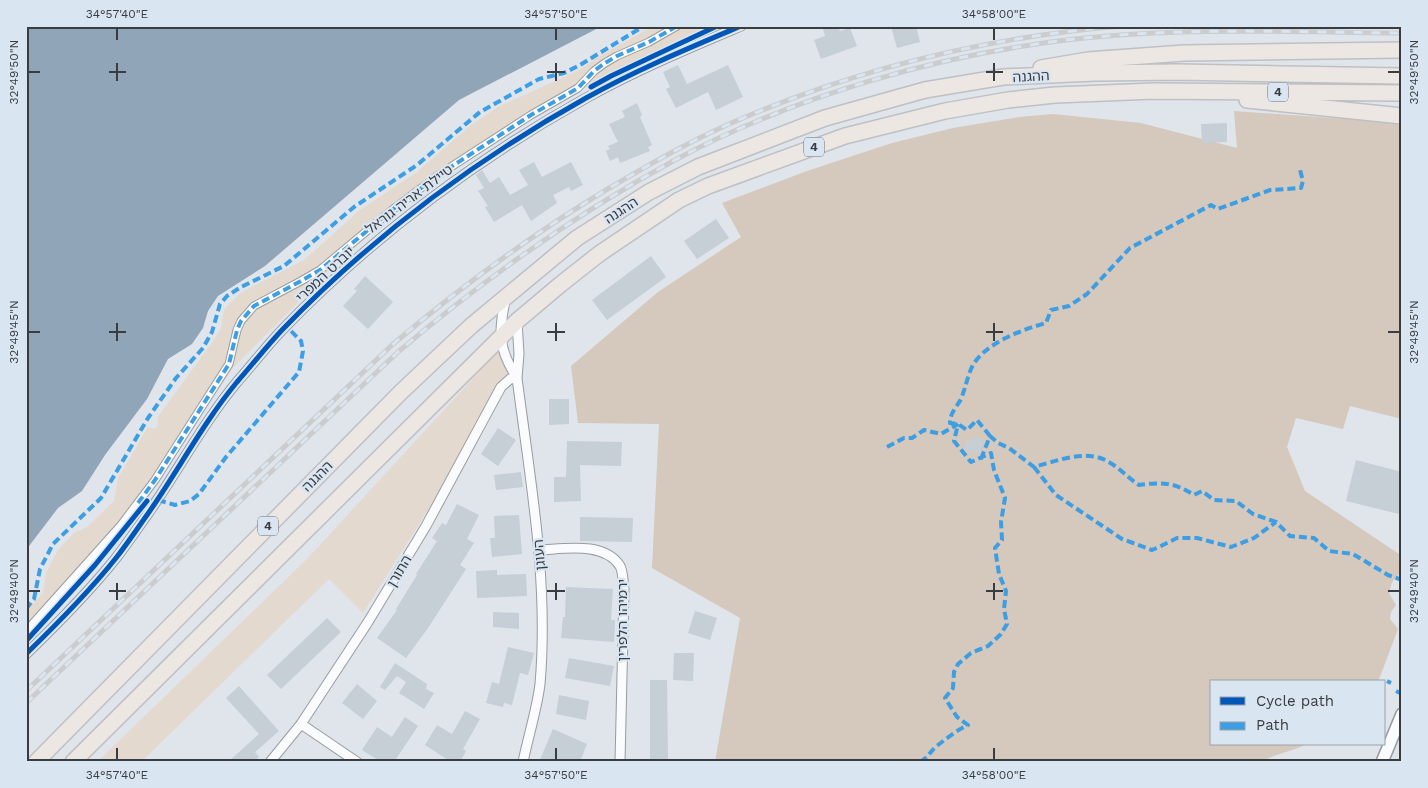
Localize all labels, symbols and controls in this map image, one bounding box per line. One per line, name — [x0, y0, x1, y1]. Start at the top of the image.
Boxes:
text: 34°57'40"E — [86, 7, 149, 21]
text: 34°57'50"E — [524, 7, 588, 21]
text: 34°58'00"E — [962, 7, 1027, 21]
text: 32°49'50"N — [7, 40, 21, 104]
text: 32°49'50"N — [1407, 40, 1421, 104]
street label: ההגנה — [1012, 67, 1050, 85]
road number: 4 — [1268, 82, 1288, 101]
road number: 4 — [804, 138, 824, 156]
street label: טיילת אריה גוראל — [362, 161, 456, 237]
street label: ההגנה — [601, 193, 641, 227]
street label: יוברט המפרי — [292, 243, 358, 305]
text: 32°49'45"N — [7, 300, 21, 364]
text: 32°49'45"N — [1407, 300, 1421, 364]
street label: ההגנה — [298, 457, 336, 495]
road number: 4 — [258, 516, 278, 536]
street label: העוגן — [530, 539, 548, 571]
street label: התורן — [383, 552, 415, 590]
text: 32°49'40"N — [7, 559, 21, 623]
text: 32°49'40"N — [1407, 559, 1421, 623]
street label: ירמיהו הלפרין — [614, 579, 630, 661]
legend — [1210, 680, 1386, 746]
text: Cycle path — [1256, 692, 1334, 710]
text: Path — [1256, 716, 1289, 734]
text: 34°57'40"E — [86, 768, 149, 782]
text: 34°57'50"E — [524, 768, 588, 782]
text: 34°58'00"E — [962, 768, 1027, 782]

